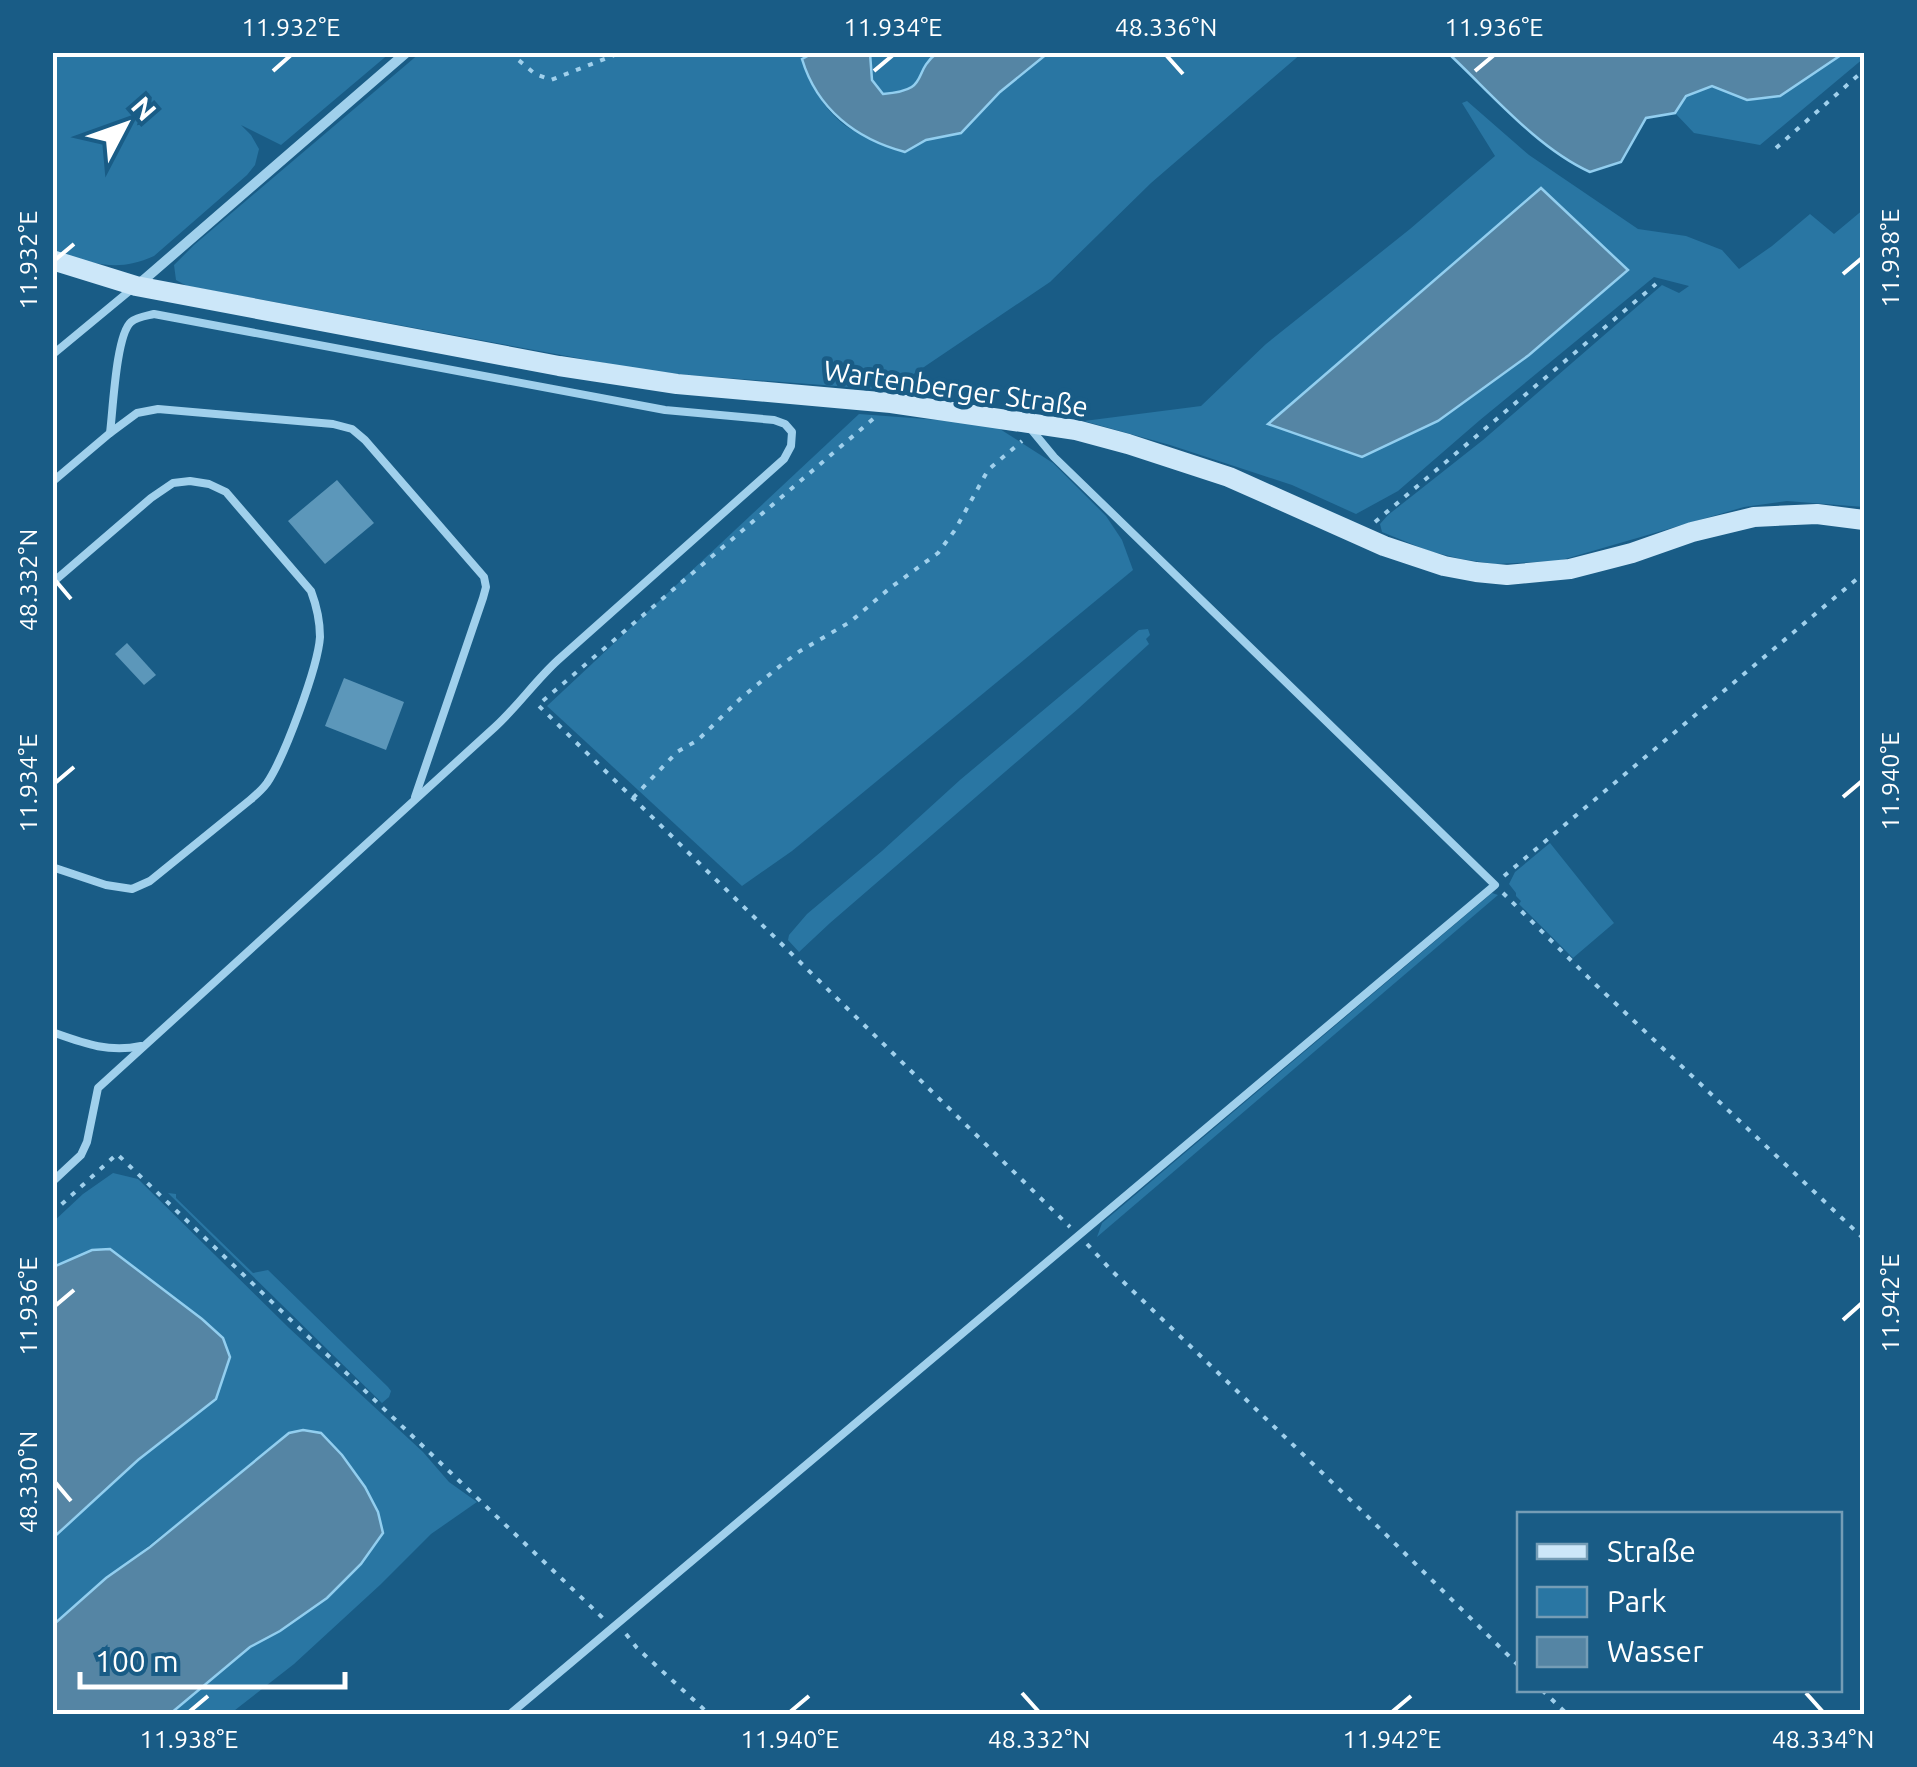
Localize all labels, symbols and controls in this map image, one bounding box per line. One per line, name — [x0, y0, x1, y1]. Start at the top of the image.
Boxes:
text: 11.932°E — [242, 13, 340, 41]
text: 11.934°E — [844, 13, 942, 41]
text: 48.336°N — [1115, 13, 1217, 41]
text: 11.936°E — [1445, 13, 1543, 41]
north arrow — [75, 75, 175, 175]
text: N — [126, 90, 163, 126]
text: 11.938°E — [1876, 209, 1904, 307]
text: 11.932°E — [14, 211, 42, 309]
street label: Wartenberger Straße — [822, 354, 1090, 422]
text: 48.332°N — [14, 529, 42, 631]
text: 11.940°E — [1876, 732, 1904, 830]
text: 11.934°E — [14, 734, 42, 832]
text: 11.942°E — [1876, 1254, 1904, 1352]
text: 11.936°E — [14, 1257, 42, 1355]
text: 48.330°N — [14, 1431, 42, 1533]
legend — [1517, 1512, 1842, 1692]
text: Straße — [1607, 1534, 1696, 1568]
text: Park — [1607, 1584, 1667, 1618]
scale bar — [80, 1627, 345, 1689]
text: Wasser — [1607, 1634, 1704, 1668]
text: 100 m — [95, 1644, 179, 1678]
text: 11.938°E — [140, 1725, 238, 1753]
text: 11.940°E — [741, 1725, 839, 1753]
text: 48.332°N — [988, 1725, 1090, 1753]
text: 11.942°E — [1343, 1725, 1441, 1753]
text: 48.334°N — [1772, 1725, 1874, 1753]

